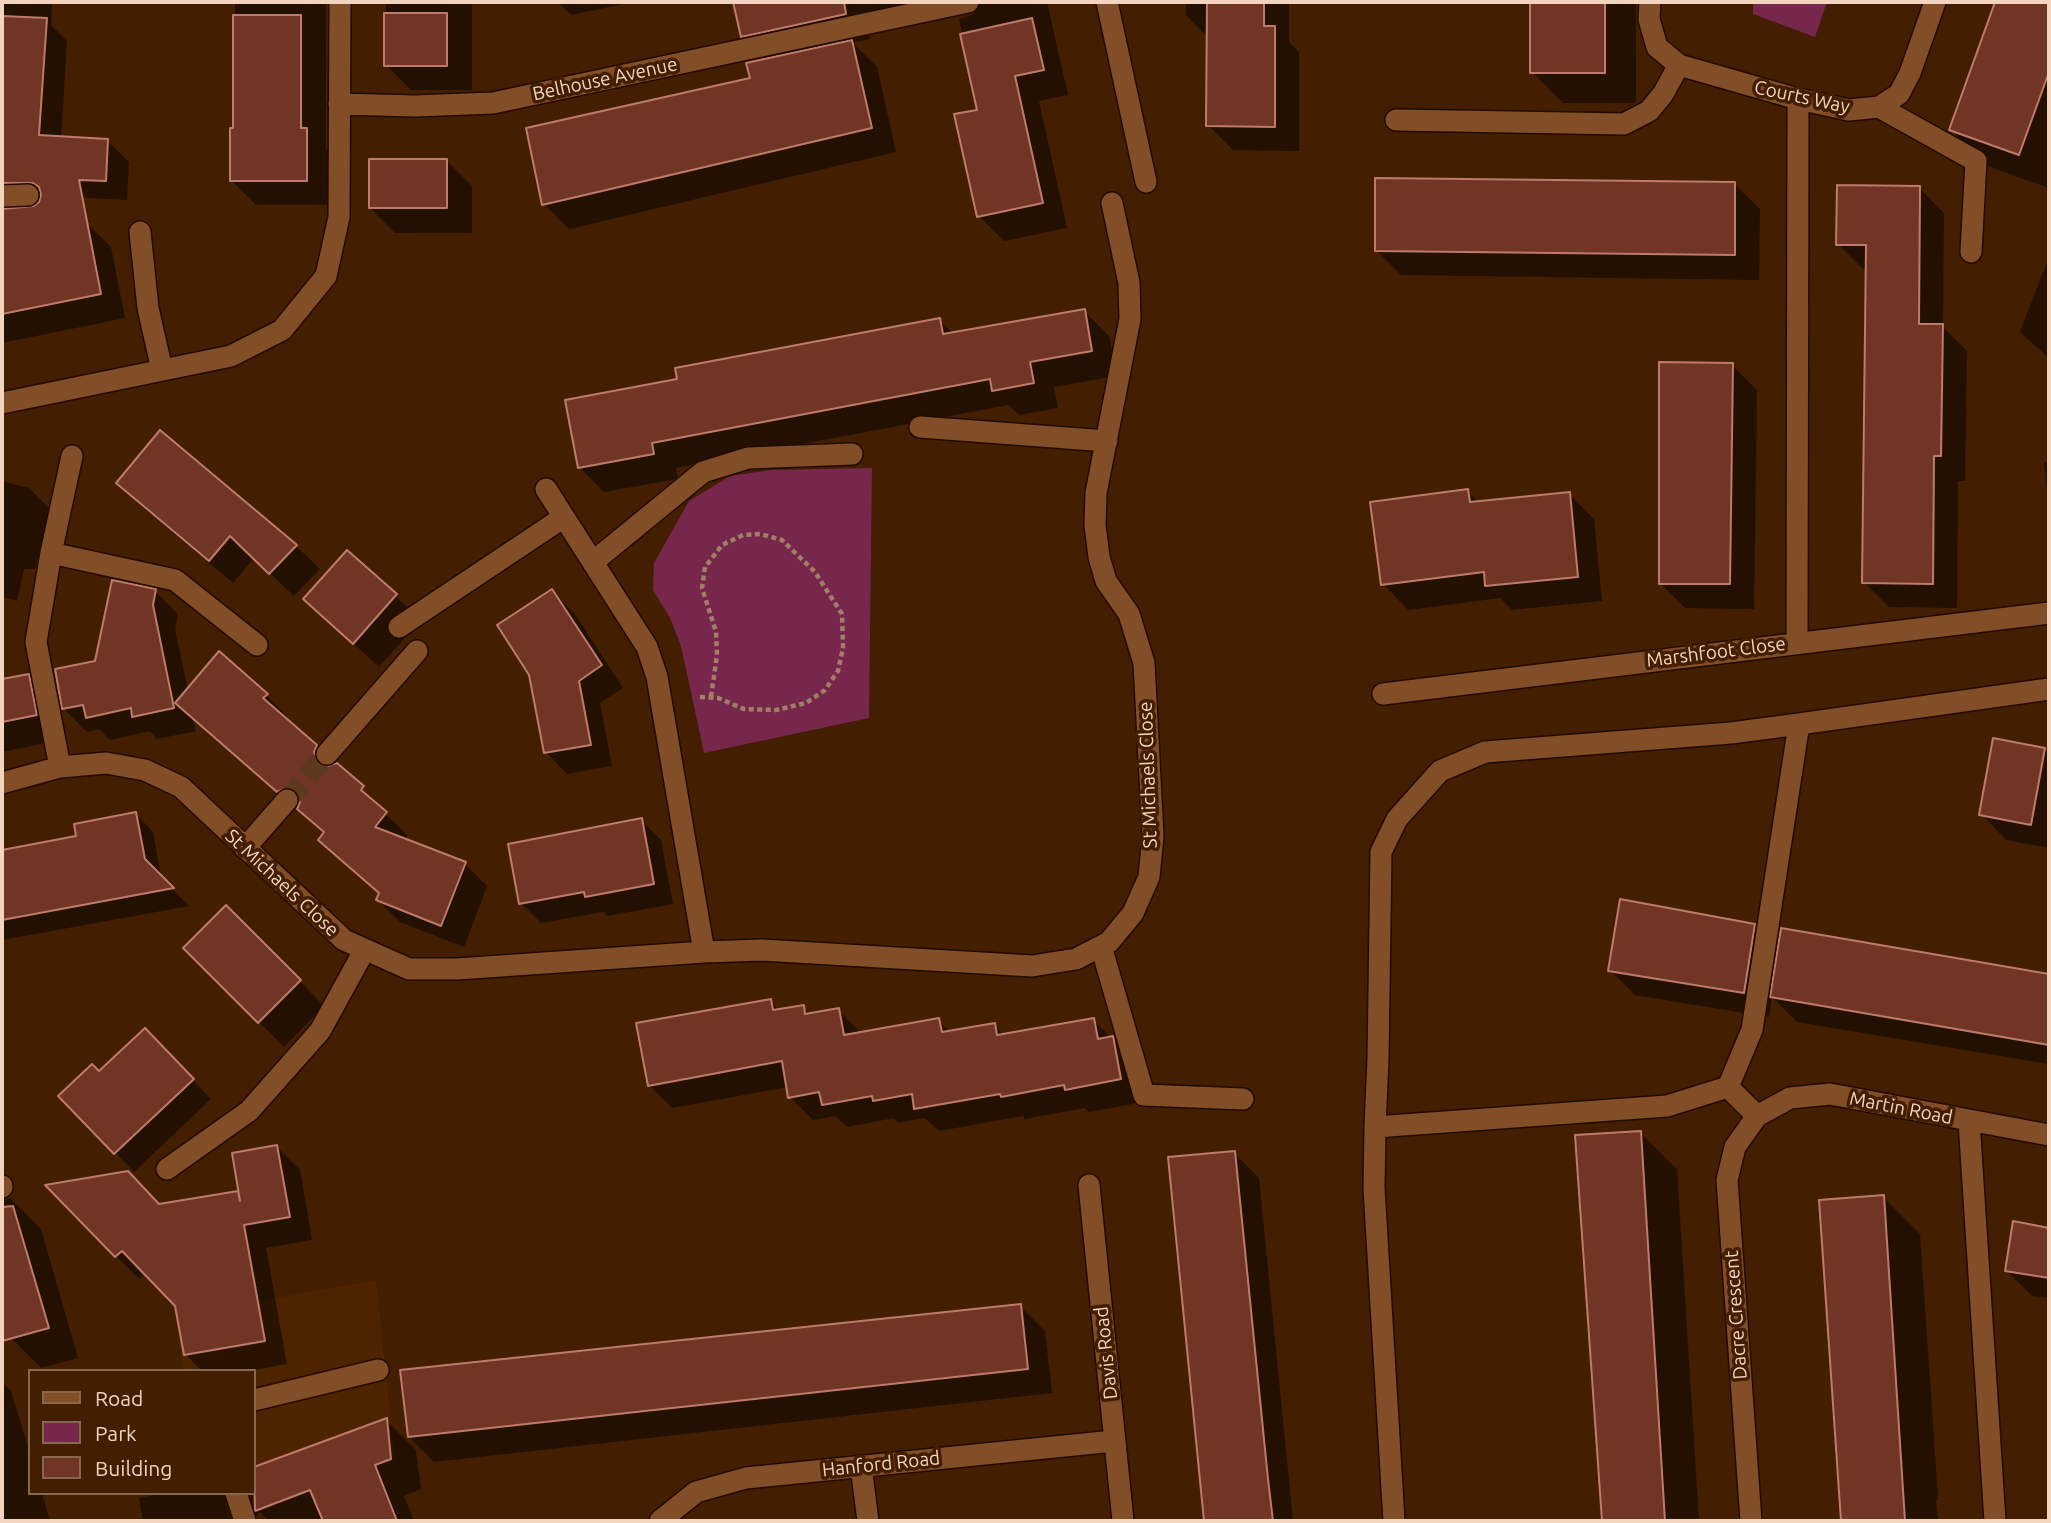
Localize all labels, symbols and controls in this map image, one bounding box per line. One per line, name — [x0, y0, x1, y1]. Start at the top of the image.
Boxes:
street label: Belhouse Avenue — [531, 53, 679, 105]
street label: Courts Way — [1752, 76, 1852, 118]
street label: Marshfoot Close — [1645, 632, 1787, 672]
street label: St Michaels Close — [1134, 701, 1162, 849]
street label: St Michaels Close — [221, 825, 343, 941]
street label: Martin Road — [1848, 1087, 1954, 1129]
street label: Dacre Crescent — [1720, 1250, 1752, 1380]
street label: Davis Road — [1090, 1305, 1122, 1401]
legend — [28, 1369, 256, 1495]
text: Road — [95, 1386, 143, 1410]
text: Park — [95, 1421, 137, 1445]
street label: Hanford Road — [821, 1446, 941, 1482]
text: Building — [95, 1456, 172, 1480]

